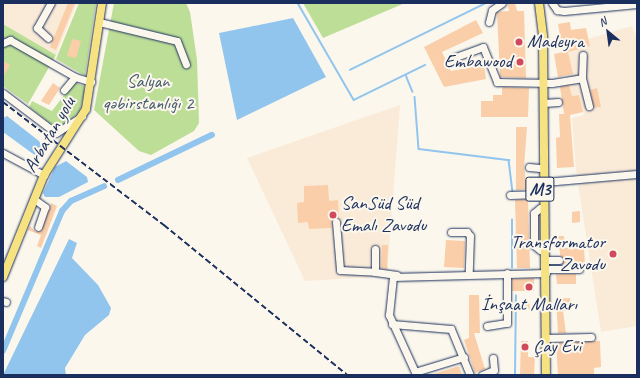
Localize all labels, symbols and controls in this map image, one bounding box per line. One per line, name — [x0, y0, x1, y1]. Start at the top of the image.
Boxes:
north arrow — [588, 12, 628, 52]
text: N — [596, 14, 609, 29]
place label: Madeyra — [527, 31, 584, 53]
marker: Madeyra — [514, 37, 524, 47]
place label: Embawood — [444, 51, 512, 73]
marker: Embawood — [515, 57, 525, 67]
park label: Salyan qəbirstanlığı 2 — [102, 71, 194, 115]
street label: Arbatan yolu — [19, 93, 81, 177]
road number: M3 — [525, 173, 555, 205]
place label: SanSüd Süd Emalı Zavodu — [341, 193, 426, 237]
marker: SanSüd Süd Emalı Zavodu — [328, 210, 338, 220]
place label: Transformator Zavodu — [510, 232, 605, 276]
marker: Transformator Zavodu — [608, 249, 618, 259]
marker: İnşaat Malları — [524, 282, 534, 292]
place label: İnşaat Malları — [481, 294, 577, 316]
place label: Çay Evi — [533, 336, 581, 358]
marker: Çay Evi — [520, 342, 530, 352]

